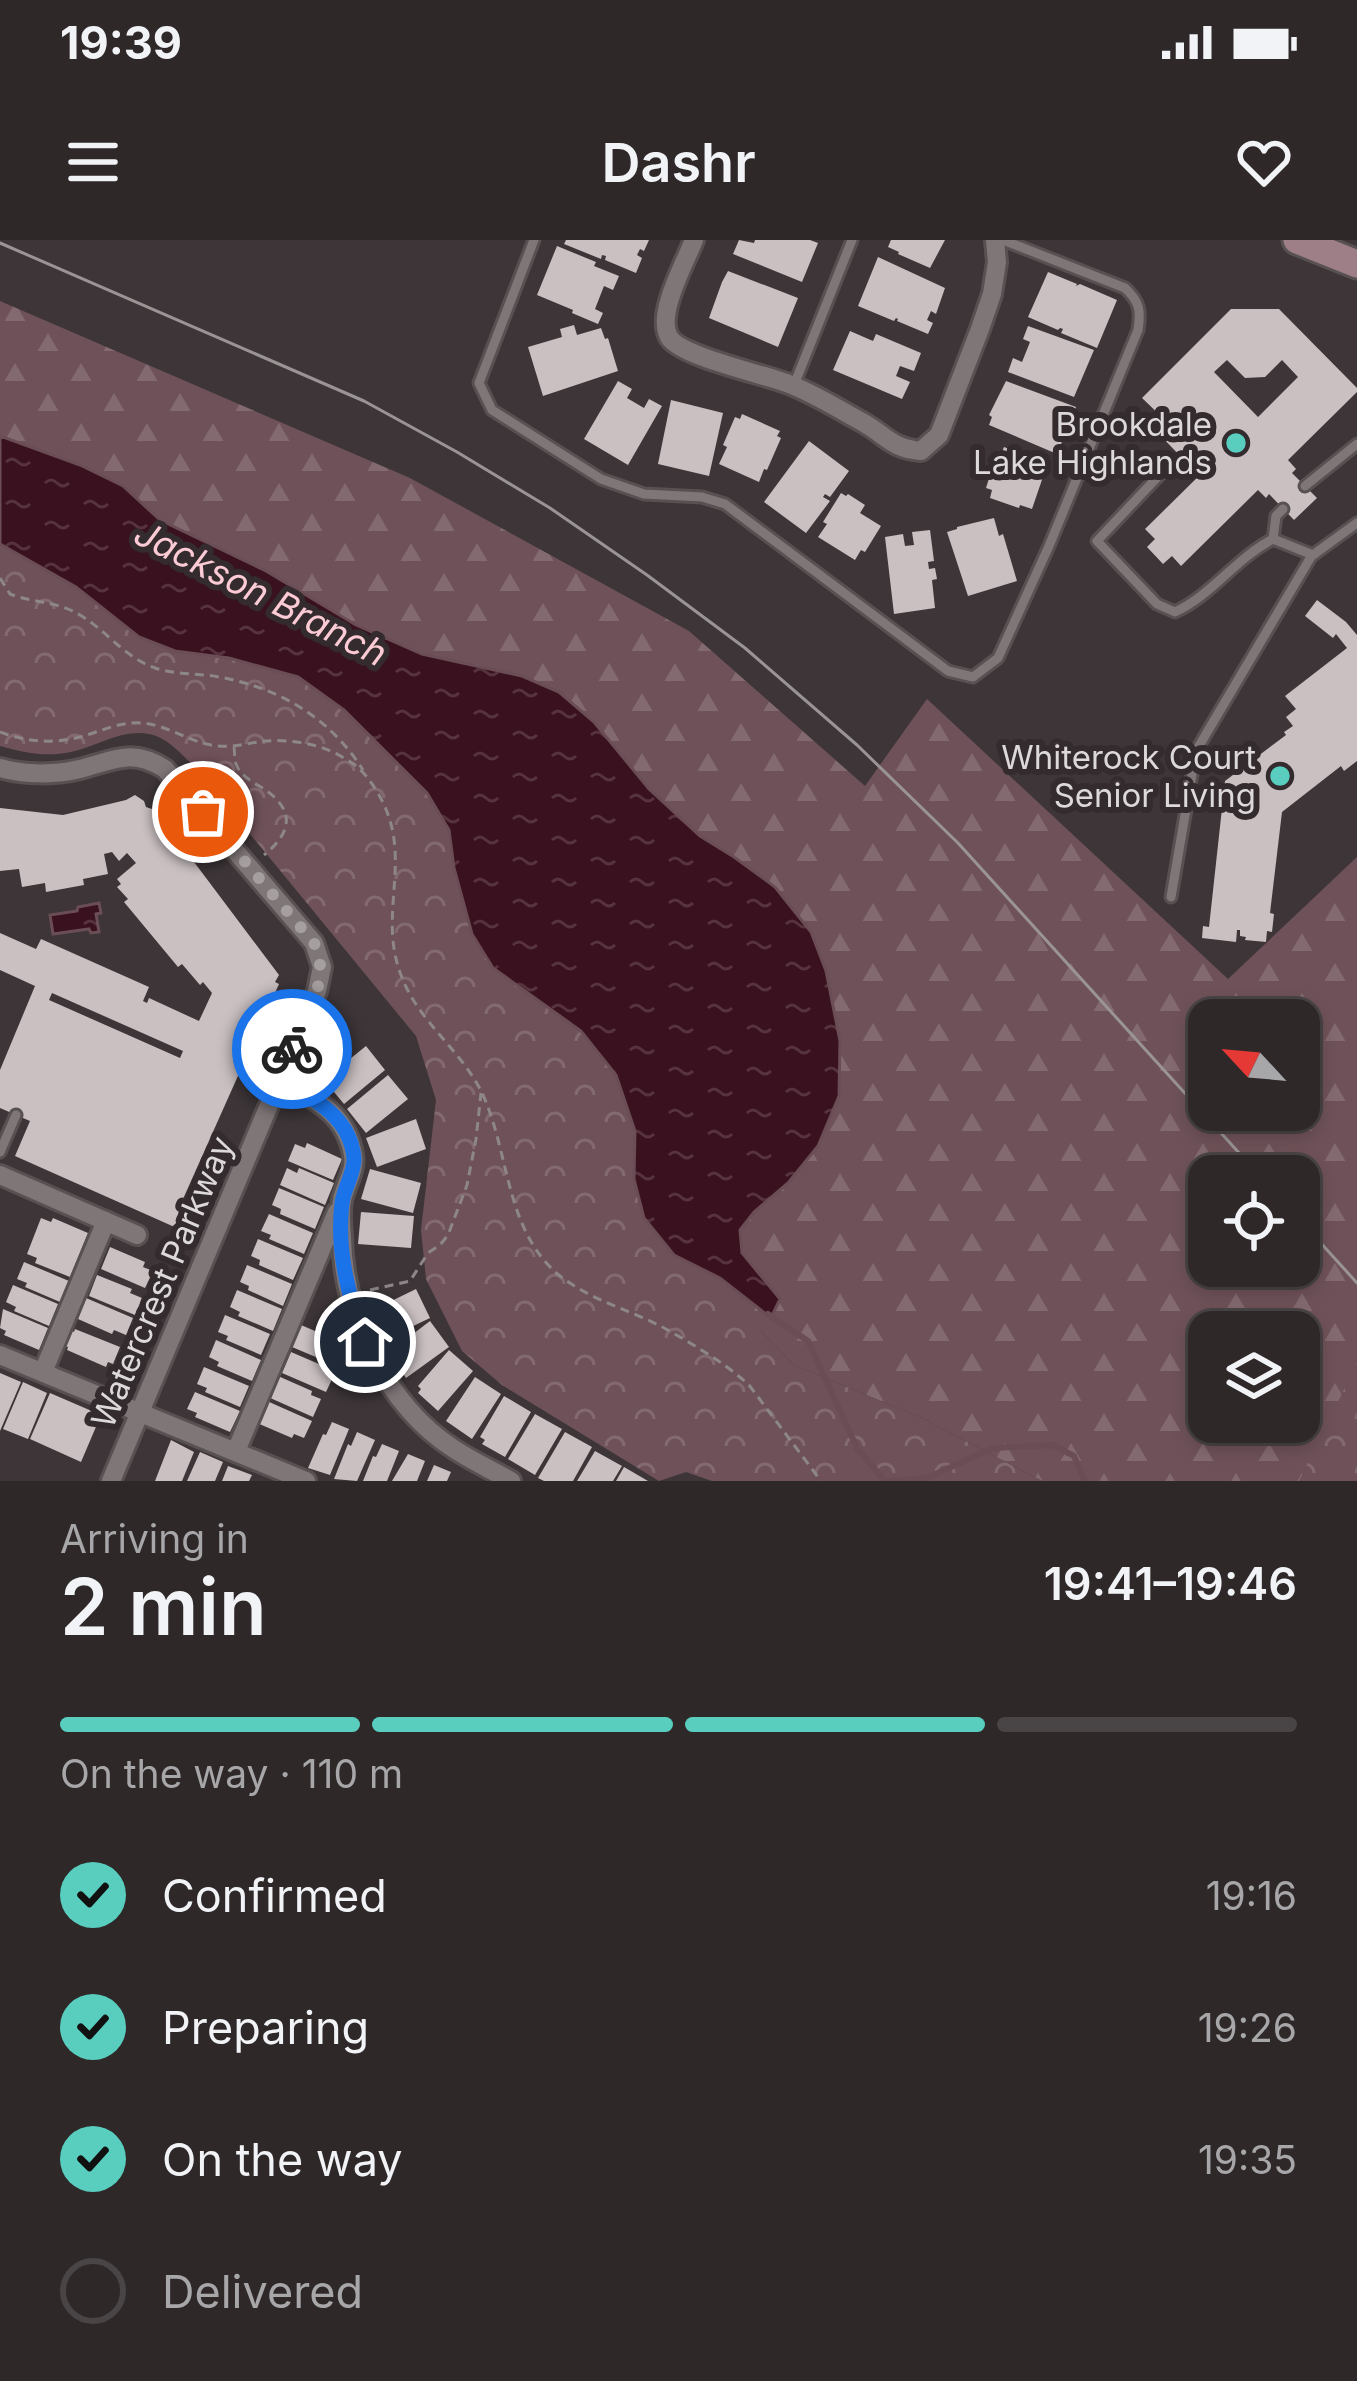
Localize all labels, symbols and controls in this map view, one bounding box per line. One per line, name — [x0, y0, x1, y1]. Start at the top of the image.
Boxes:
text: 19:39 — [60, 15, 182, 70]
icon: menu — [60, 129, 126, 195]
icon: heart — [1231, 129, 1297, 195]
text: Dashr — [601, 130, 756, 195]
place label: Brookdale Lake Highlands — [973, 404, 1212, 482]
marker: Brookdale Lake Highlands — [1223, 430, 1249, 456]
water label: Jackson Branch — [128, 511, 394, 675]
place label: Whiterock Court Senior Living — [1001, 737, 1256, 815]
pin — [152, 761, 254, 863]
marker: Whiterock Court Senior Living — [1267, 763, 1293, 789]
icon: bag — [170, 779, 236, 845]
courier — [232, 989, 352, 1109]
north arrow — [1188, 999, 1320, 1131]
map controls — [1188, 999, 1320, 1443]
icon: bike — [259, 1016, 325, 1082]
street label: Watercrest Parkway — [83, 1130, 241, 1434]
button: locate — [1188, 1155, 1320, 1287]
pin — [314, 1291, 416, 1393]
icon: home — [332, 1309, 398, 1375]
button: layers — [1188, 1311, 1320, 1443]
text: Arriving in — [60, 1515, 249, 1562]
text: 19:41–19:46 — [1044, 1556, 1297, 1611]
text: 2 min — [60, 1559, 267, 1654]
text: On the way · 110 m — [60, 1750, 403, 1797]
icon: check — [60, 1862, 126, 1928]
text: Confirmed — [162, 1868, 387, 1923]
text: 19:16 — [1206, 1872, 1297, 1919]
icon: check — [60, 1994, 126, 2060]
text: Preparing — [162, 2000, 369, 2055]
text: 19:26 — [1198, 2004, 1297, 2051]
icon: check — [60, 2126, 126, 2192]
text: On the way — [162, 2132, 403, 2187]
text: 19:35 — [1198, 2136, 1297, 2183]
text: Delivered — [162, 2264, 363, 2319]

